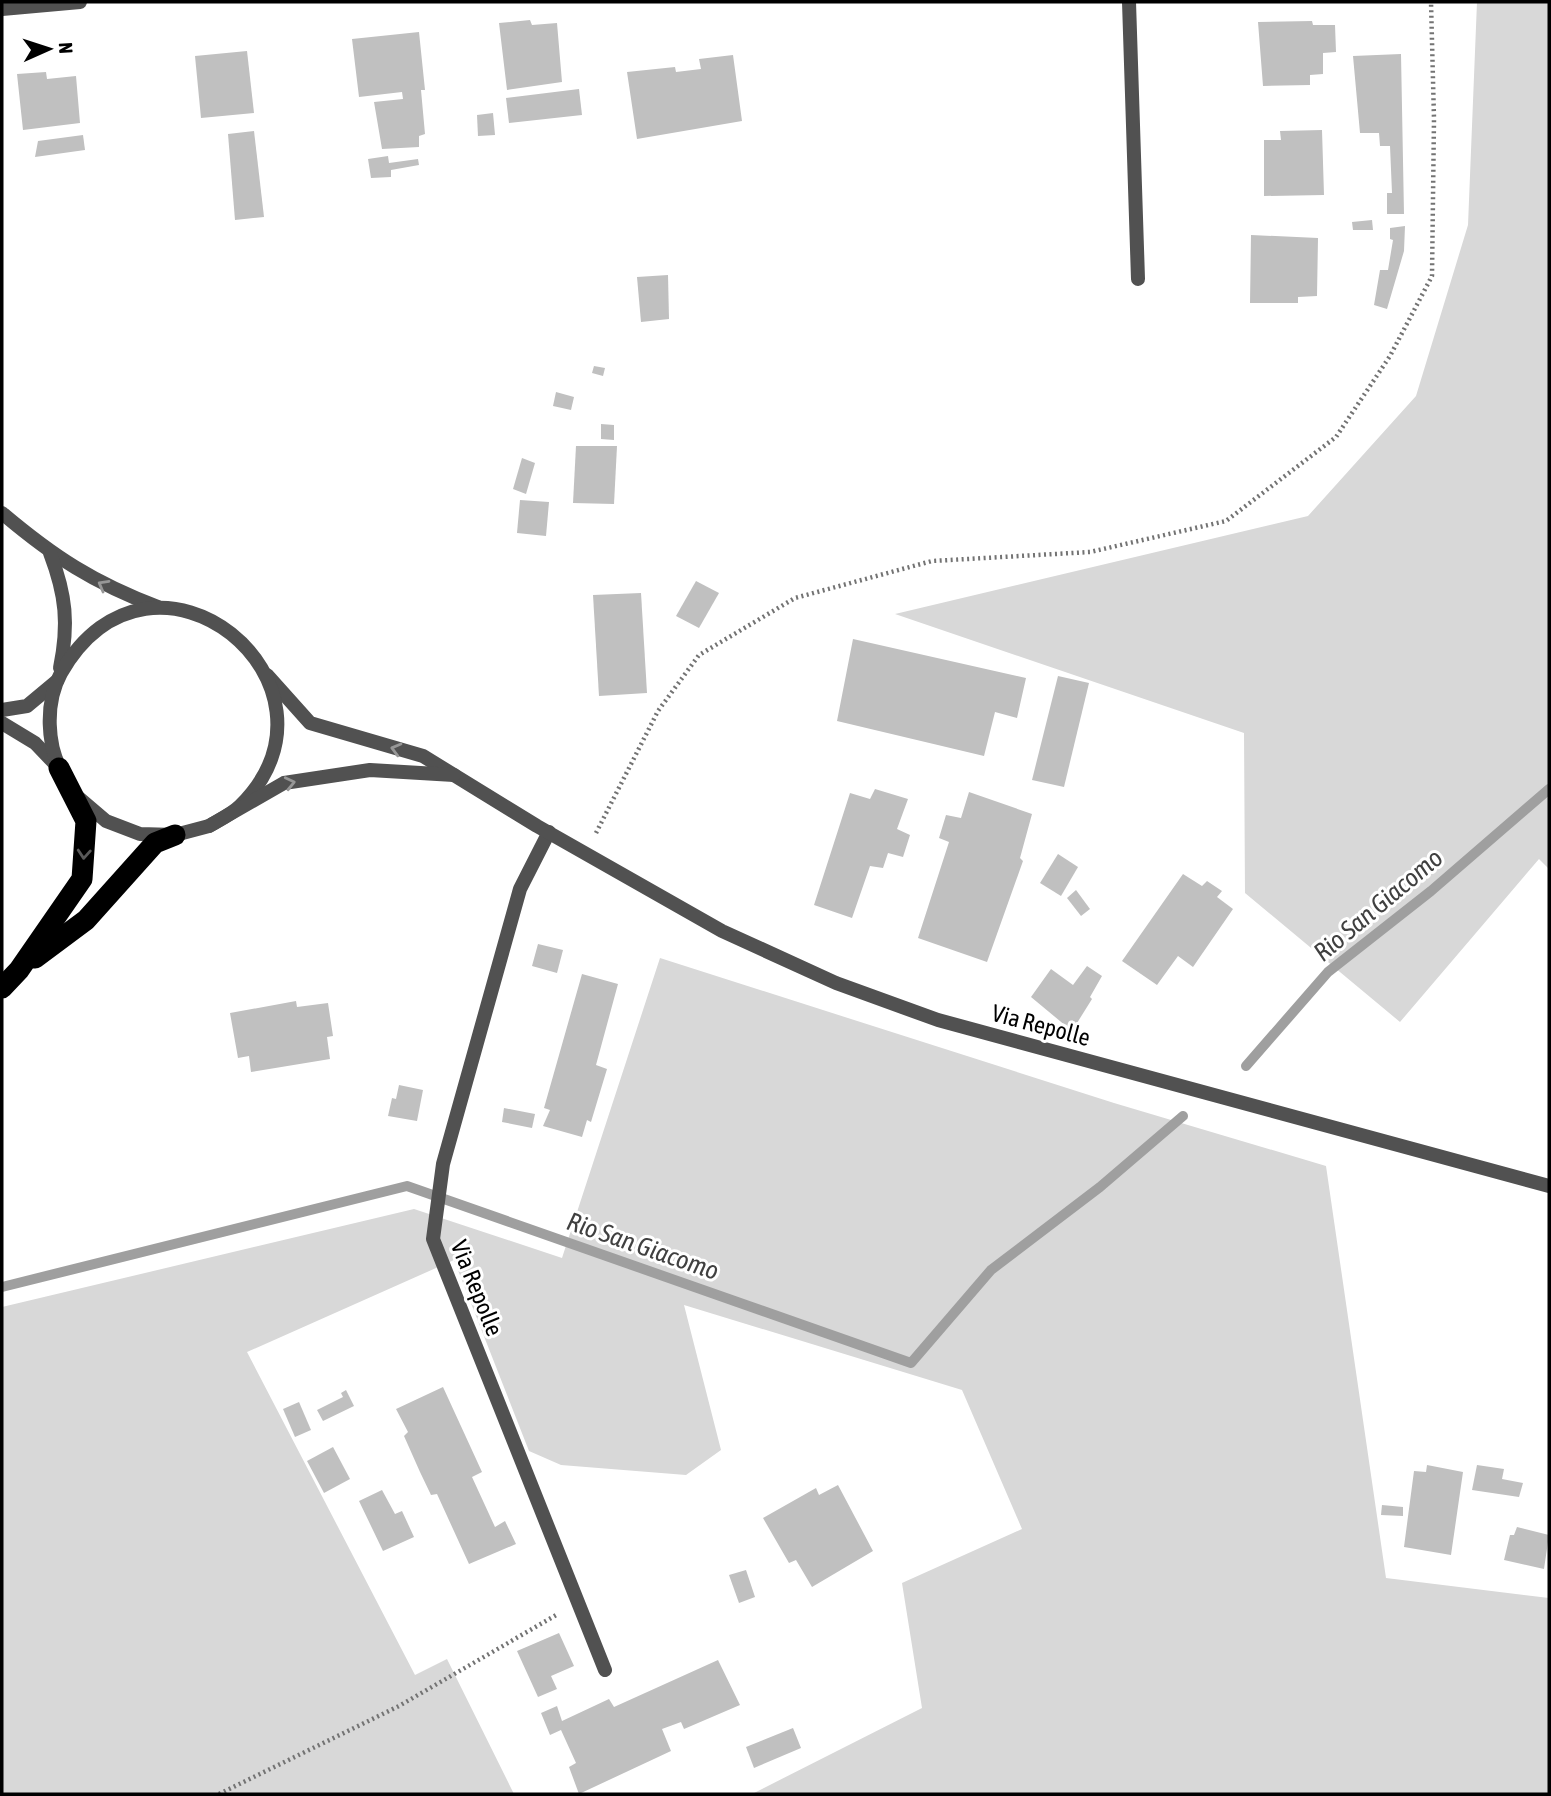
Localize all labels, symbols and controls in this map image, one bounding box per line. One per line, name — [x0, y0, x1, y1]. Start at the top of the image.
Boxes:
north arrow — [14, 14, 84, 84]
text: N — [55, 42, 77, 54]
one-way arrow — [98, 579, 111, 593]
one-way arrow — [390, 743, 402, 757]
one-way arrow — [284, 776, 296, 791]
water label: Rio San Giacomo — [1308, 843, 1448, 967]
one-way arrow — [77, 849, 92, 860]
street label: Via Repolle — [989, 999, 1093, 1051]
water label: Rio San Giacomo — [563, 1206, 723, 1286]
street label: Via Repolle — [446, 1236, 508, 1340]

